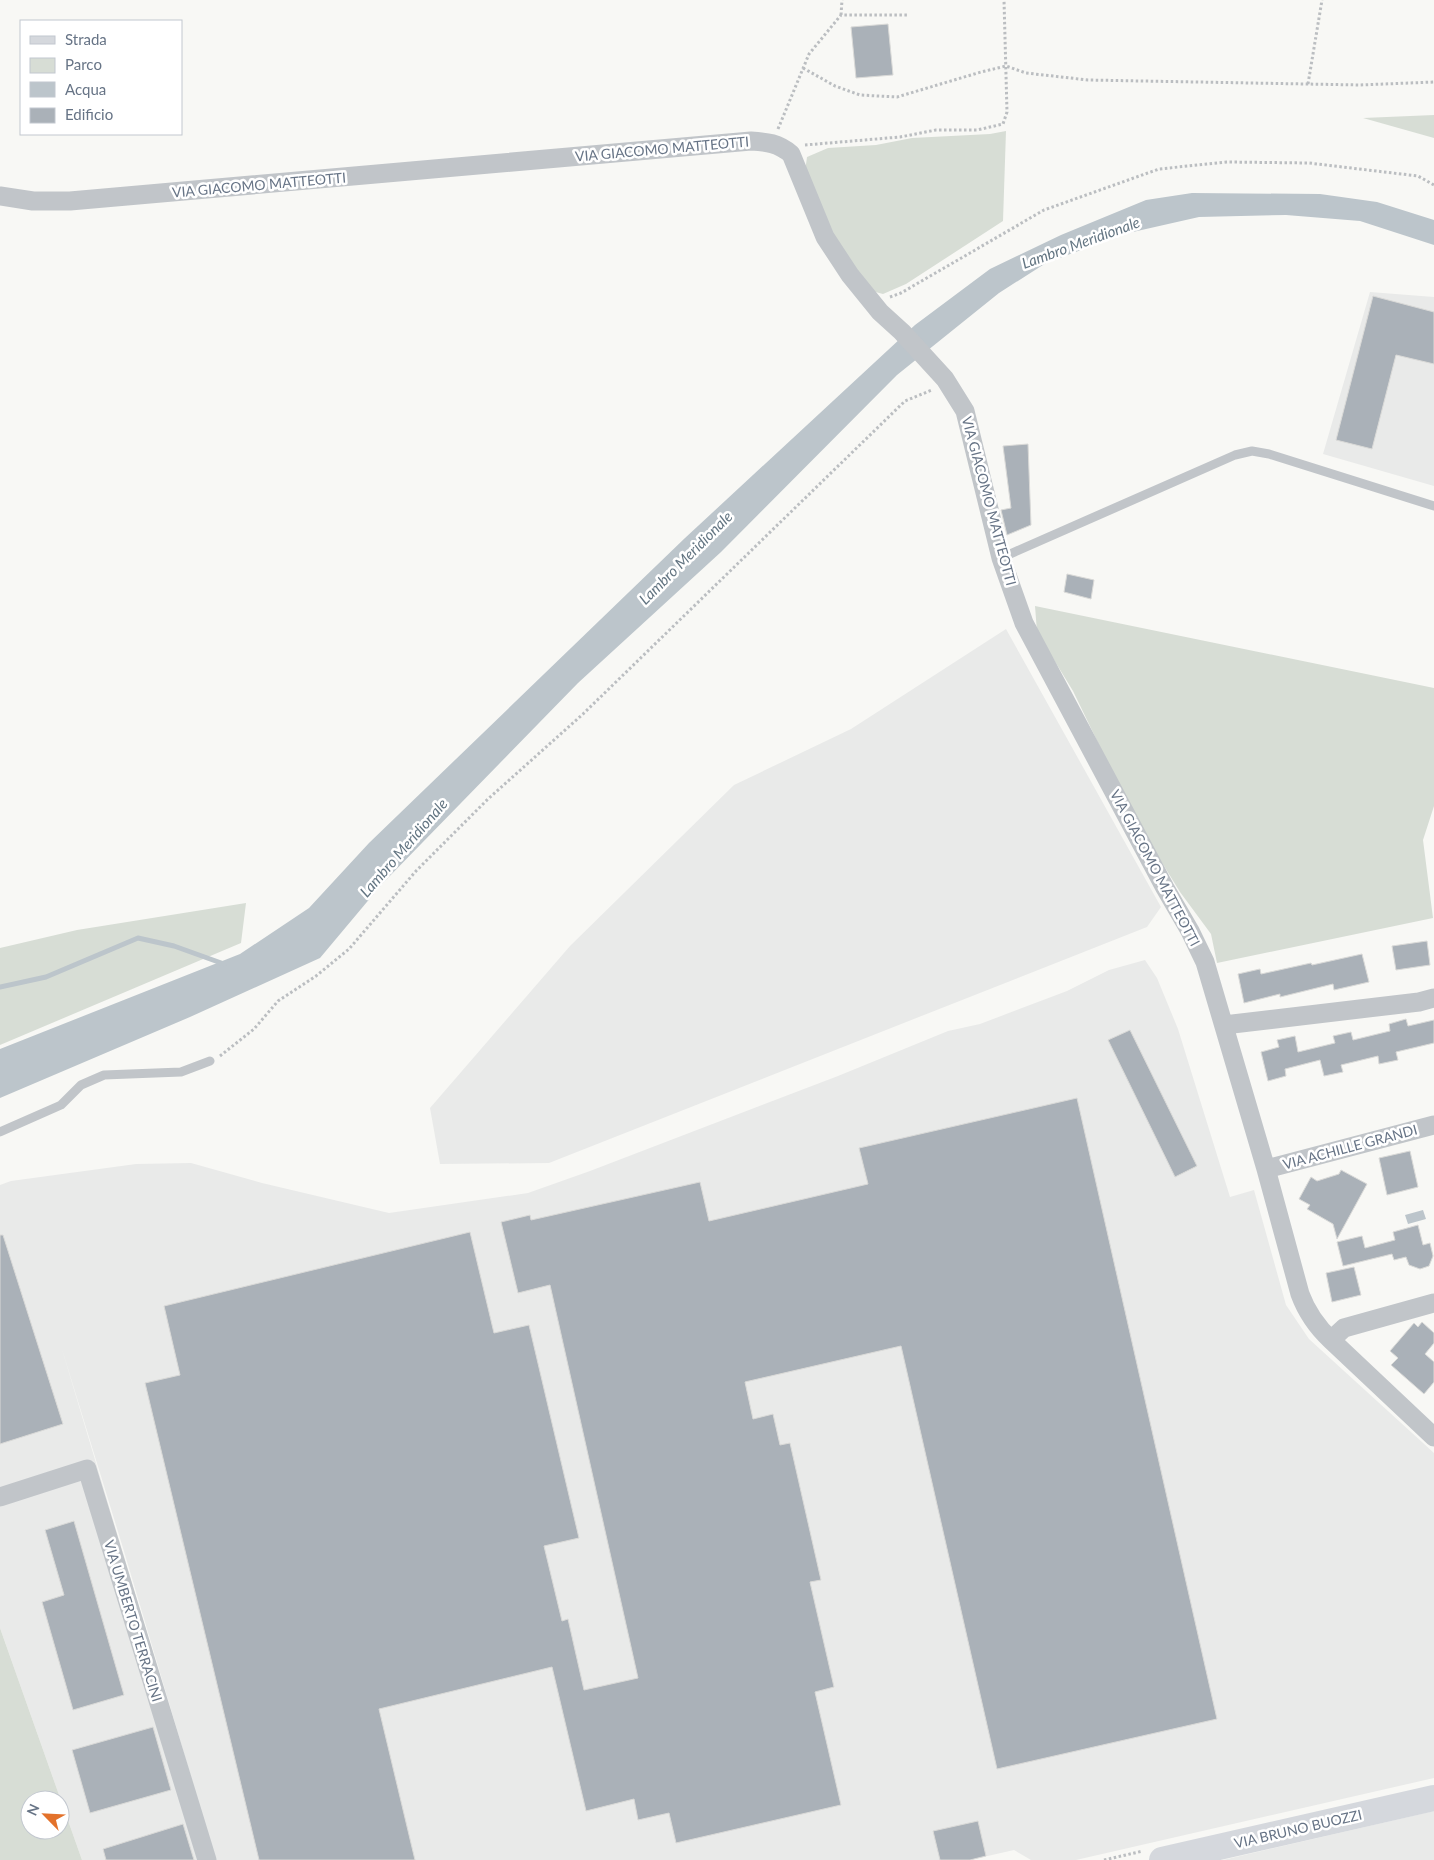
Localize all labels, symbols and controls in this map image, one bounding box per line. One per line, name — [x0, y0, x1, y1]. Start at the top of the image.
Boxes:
legend — [20, 20, 182, 135]
text: Strada — [65, 30, 107, 48]
text: Parco — [65, 55, 102, 73]
text: Acqua — [65, 80, 106, 98]
text: Edificio — [65, 105, 113, 123]
street label: VIA GIACOMO MATTEOTTI — [574, 132, 750, 165]
street label: VIA GIACOMO MATTEOTTI — [171, 168, 347, 201]
water label: Lambro Meridionale — [1019, 212, 1142, 272]
street label: VIA GIACOMO MATTEOTTI — [959, 414, 1020, 587]
water label: Lambro Meridionale — [635, 507, 736, 608]
street label: VIA GIACOMO MATTEOTTI — [1107, 787, 1204, 949]
water label: Lambro Meridionale — [356, 795, 451, 900]
street label: VIA ACHILLE GRANDI — [1281, 1120, 1419, 1173]
street label: VIA UMBERTO TERRACINI — [101, 1538, 166, 1704]
north arrow — [20, 1790, 70, 1840]
text: N — [23, 1801, 43, 1818]
street label: VIA BRUNO BUOZZI — [1232, 1806, 1363, 1851]

